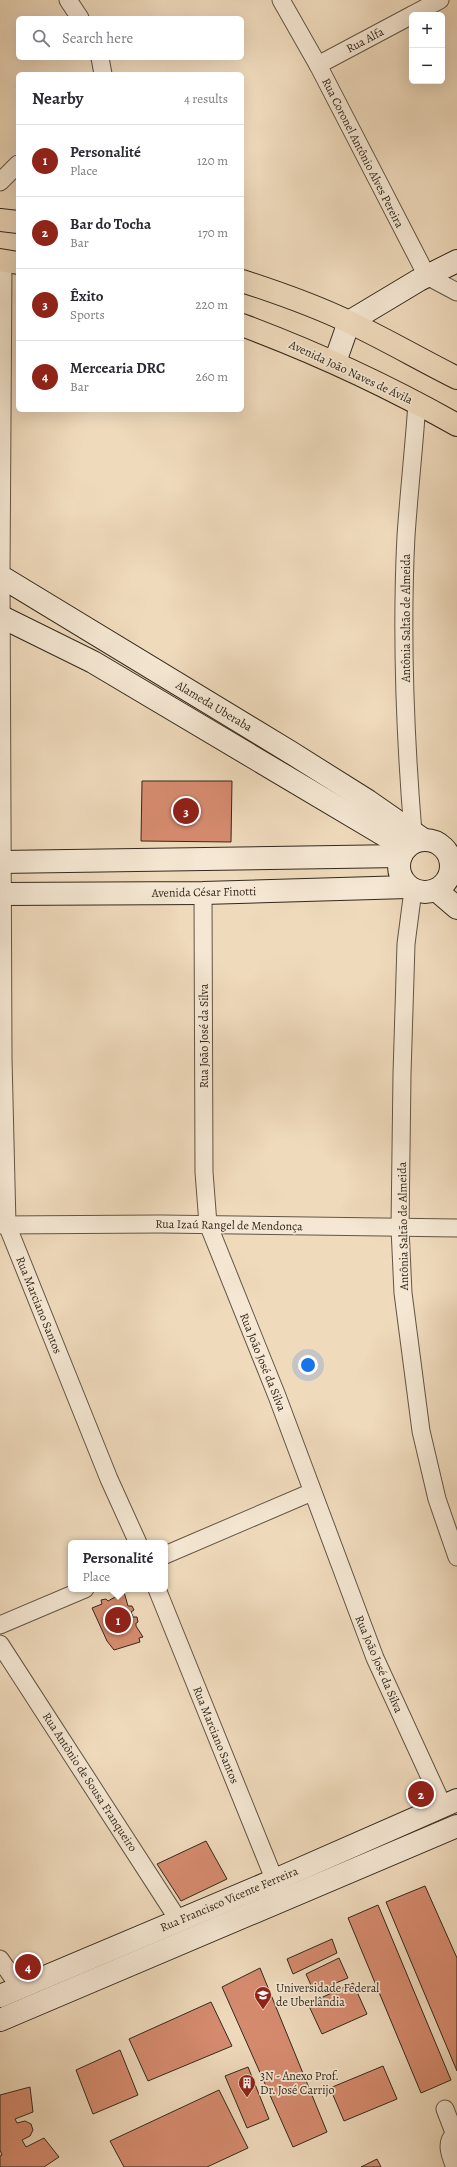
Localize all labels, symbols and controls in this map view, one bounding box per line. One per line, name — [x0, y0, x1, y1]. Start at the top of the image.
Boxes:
map controls — [409, 12, 445, 84]
button: + — [409, 12, 445, 48]
search box — [16, 16, 244, 60]
street label: Rua Alfa — [343, 23, 387, 57]
icon: search — [30, 27, 52, 49]
text: Search here — [62, 28, 133, 48]
button: − — [409, 48, 445, 84]
street label: Rua Coronel Antônio Alves Pereira — [318, 75, 408, 231]
text: Nearby — [32, 87, 83, 110]
text: 4 results — [184, 90, 228, 107]
text: Personalité — [70, 142, 141, 162]
text: 1 — [43, 152, 47, 169]
text: 120 m — [197, 152, 228, 169]
text: Place — [70, 162, 98, 179]
text: Bar do Tocha — [70, 214, 151, 234]
text: 2 — [42, 224, 48, 241]
text: 170 m — [198, 224, 228, 241]
text: Bar — [70, 234, 89, 251]
text: Êxito — [70, 286, 103, 306]
text: 3 — [42, 296, 48, 313]
text: 220 m — [195, 296, 228, 313]
text: Sports — [70, 306, 105, 323]
street label: Avenida João Naves de Ávila — [286, 336, 416, 408]
text: Mercearia DRC — [70, 358, 165, 378]
text: 4 — [42, 368, 48, 385]
text: 260 m — [195, 368, 228, 385]
text: Bar — [70, 378, 89, 395]
street label: Antônia Saltão de Almeida — [398, 553, 414, 683]
street label: Alameda Uberaba — [172, 676, 256, 735]
pin: 3 — [173, 796, 199, 826]
street label: Avenida César Finotti — [150, 883, 257, 901]
street label: Rua João José da Silva — [196, 983, 212, 1088]
street label: Antônia Saltão de Almeida — [394, 1161, 412, 1291]
street label: Rua Izaú Rangel de Mendonça — [155, 1216, 303, 1234]
street label: Rua Marciano Santos — [12, 1254, 66, 1356]
street label: Rua João José da Silva — [236, 1311, 290, 1414]
your location — [298, 1355, 318, 1375]
popup — [68, 1540, 168, 1592]
text: Personalité — [83, 1548, 154, 1568]
text: Place — [83, 1568, 110, 1585]
pin: 1 — [105, 1605, 131, 1635]
street label: Rua João José da Silva — [351, 1613, 407, 1716]
street label: Rua Marciano Santos — [189, 1684, 243, 1786]
street label: Rua Antônio de Sousa Franqueiro — [39, 1709, 141, 1855]
pin: 2 — [408, 1779, 434, 1809]
street label: Rua Francisco Vicente Ferreira — [158, 1863, 301, 1935]
pin: 4 — [15, 1952, 41, 1982]
place label: Universidade Federal de Uberlândia — [276, 1980, 379, 2010]
school or university icon: Universidade Federal de Uberlândia — [253, 1985, 273, 2010]
place label: 3N - Anexo Prof. Dr. José Carrijo — [260, 2068, 339, 2098]
building icon: 3N - Anexo Prof. Dr. José Carrijo — [237, 2073, 257, 2098]

